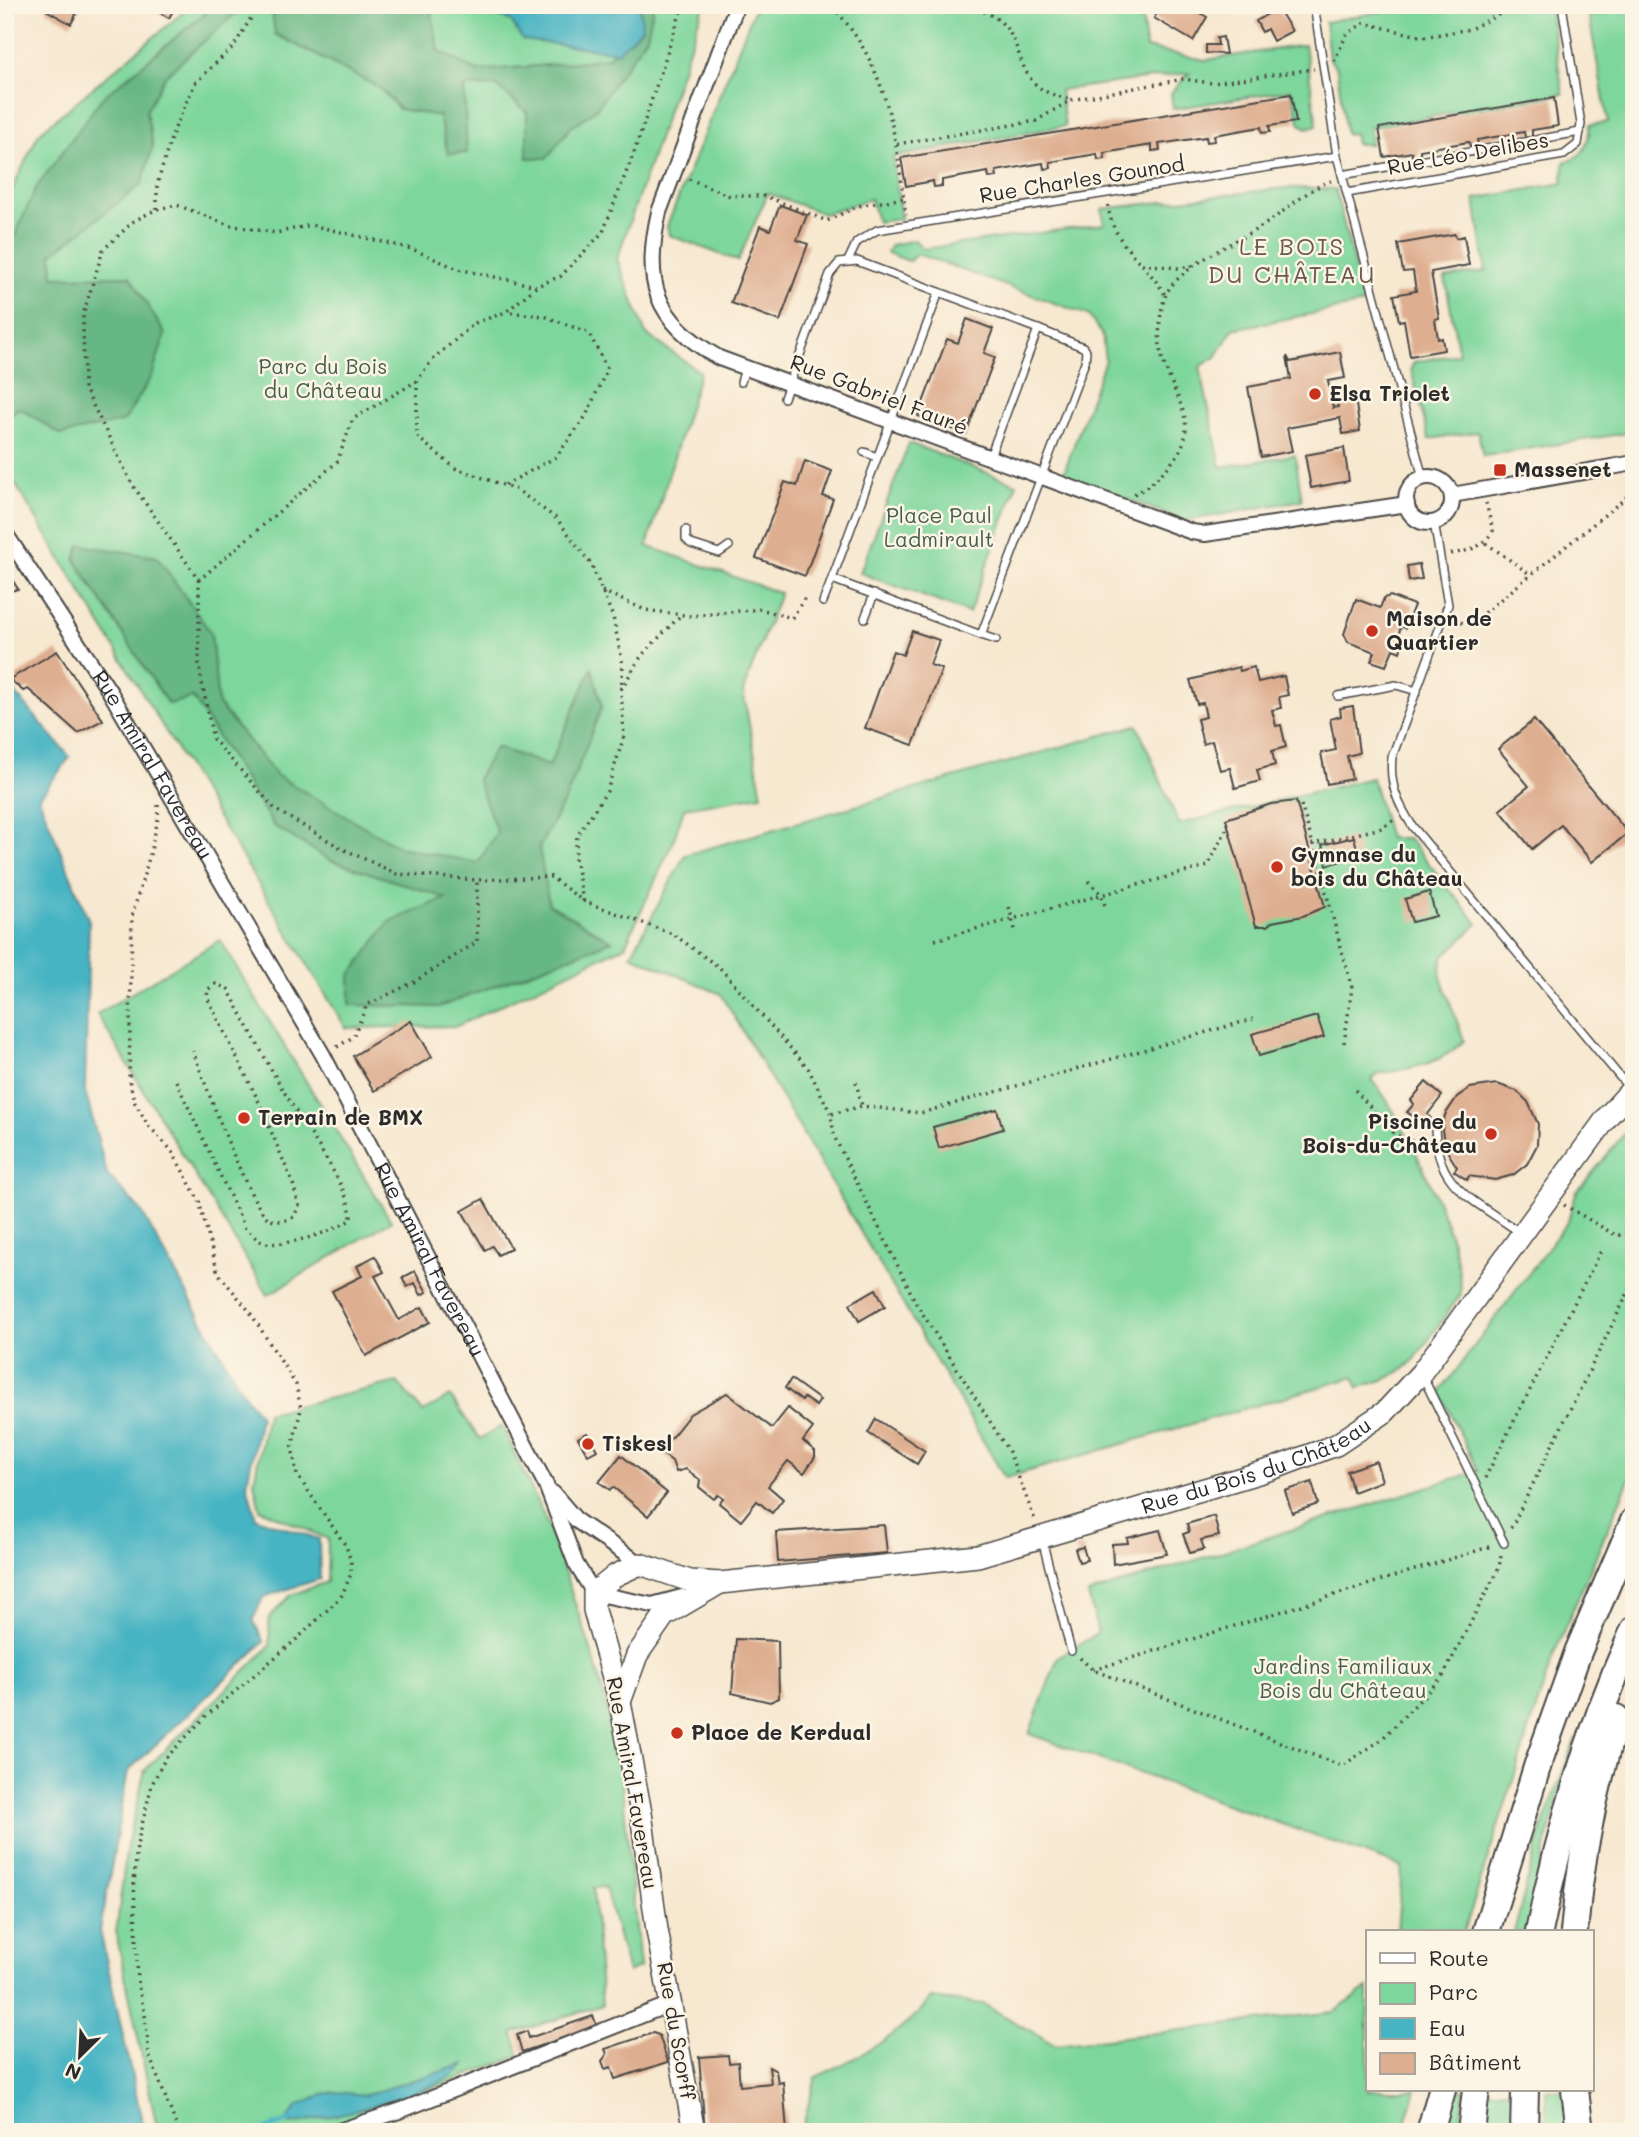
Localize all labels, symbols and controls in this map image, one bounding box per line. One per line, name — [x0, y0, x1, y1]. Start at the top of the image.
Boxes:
street label: Rue Léo Delibes — [1385, 125, 1551, 180]
street label: Rue Charles Gounod — [977, 149, 1186, 208]
district label: LE BOIS DU CHÂTEAU — [1208, 230, 1376, 289]
street label: Rue Gabriel Fauré — [787, 347, 972, 440]
park label: Parc du Bois du Château — [258, 352, 388, 403]
place label: Elsa Triolet — [1329, 379, 1450, 406]
marker: Elsa Triolet — [1307, 386, 1323, 402]
place label: Massenet — [1514, 455, 1611, 482]
marker: Massenet — [1492, 462, 1508, 478]
park label: Place Paul Ladmirault — [884, 501, 994, 552]
place label: Maison de Quartier — [1386, 604, 1492, 655]
marker: Maison de Quartier — [1364, 623, 1380, 639]
street label: Rue Amiral Favereau — [87, 664, 220, 864]
place label: Gymnase du bois du Château — [1291, 840, 1463, 891]
marker: Gymnase du bois du Château — [1269, 859, 1285, 875]
place label: Terrain de BMX — [258, 1103, 423, 1130]
place label: Piscine du Bois-du-Château — [1302, 1107, 1477, 1158]
marker: Terrain de BMX — [236, 1110, 252, 1126]
marker: Piscine du Bois-du-Château — [1483, 1126, 1499, 1142]
street label: Rue Amiral Favereau — [369, 1157, 492, 1361]
street label: Rue du Bois du Château — [1138, 1410, 1376, 1519]
place label: Tiskesl — [602, 1429, 672, 1456]
marker: Tiskesl — [580, 1436, 596, 1452]
park label: Jardins Familiaux Bois du Château — [1254, 1652, 1432, 1703]
street label: Rue Amiral Favereau — [602, 1675, 665, 1891]
place label: Place de Kerdual — [691, 1718, 871, 1745]
marker: Place de Kerdual — [669, 1725, 685, 1741]
legend — [1366, 1930, 1594, 2092]
text: Route — [1429, 1944, 1489, 1971]
street label: Rue du Scorff — [652, 1960, 703, 2103]
text: Parc — [1429, 1978, 1478, 2005]
text: Eau — [1429, 2014, 1466, 2041]
north arrow — [46, 2022, 116, 2092]
text: Bâtiment — [1429, 2048, 1521, 2075]
text: N — [61, 2058, 85, 2086]

